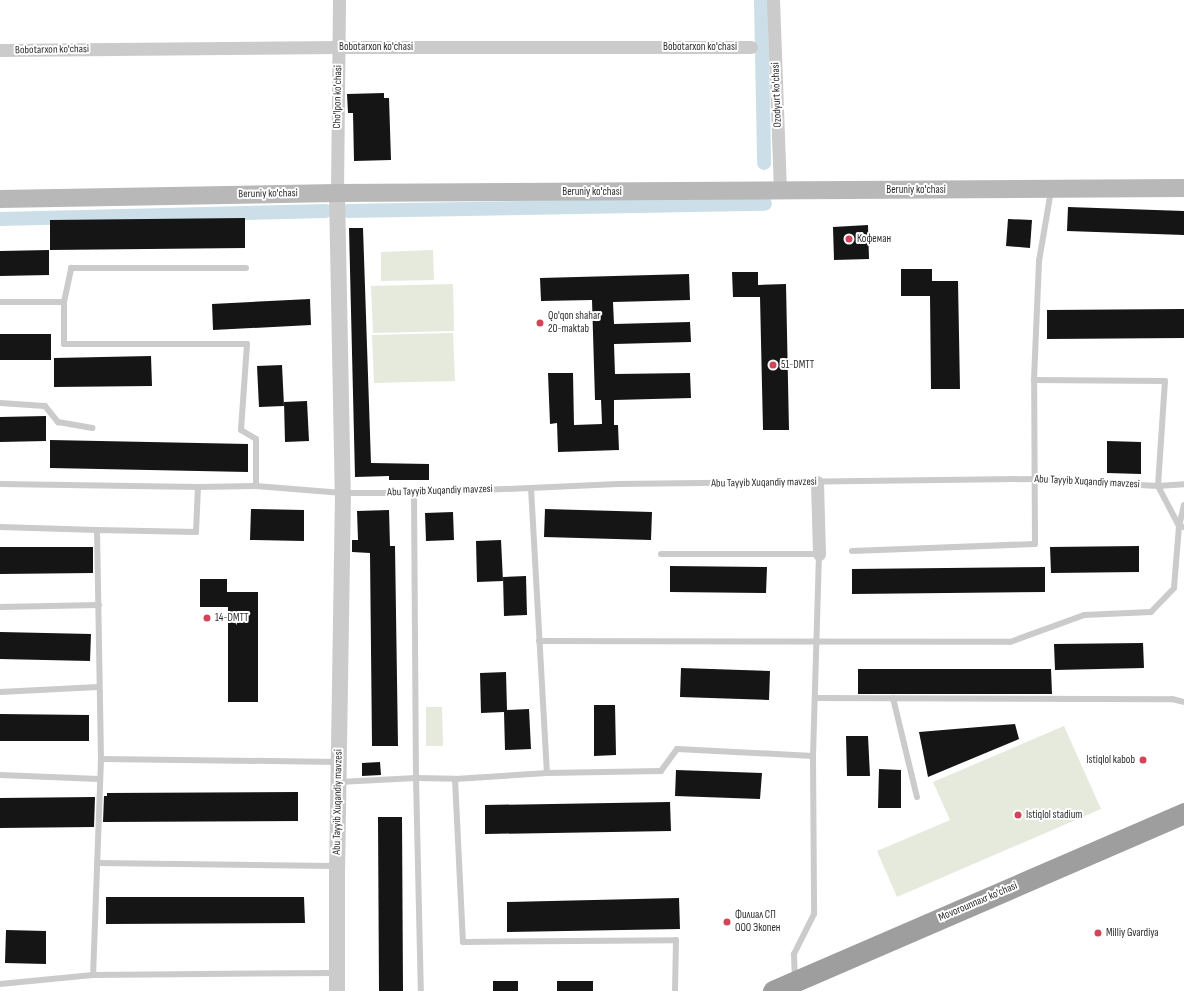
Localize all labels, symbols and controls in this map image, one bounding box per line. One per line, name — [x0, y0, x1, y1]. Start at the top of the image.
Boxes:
street label: Bobotarxon ko'chasi — [339, 40, 413, 54]
street label: Bobotarxon ko'chasi — [663, 40, 737, 54]
street label: Bobotarxon ko'chasi — [15, 43, 89, 57]
street label: Ozodyurt ko'chasi — [769, 62, 785, 128]
street label: Cho'lpon ko'chasi — [331, 65, 345, 129]
street label: Beruniy ko'chasi — [886, 183, 946, 197]
street label: Beruniy ko'chasi — [562, 185, 622, 199]
street label: Beruniy ko'chasi — [238, 187, 298, 201]
place label: Кофеман — [857, 232, 891, 246]
marker: Кофеман — [844, 234, 854, 244]
place label: Qo'qon shahar 20-maktab — [548, 310, 600, 336]
marker: Qo'qon shahar 20-maktab — [535, 318, 545, 328]
place label: 51-DMTT — [781, 358, 814, 372]
marker: 51-DMTT — [768, 360, 778, 370]
street label: Abu Tayyib Xuqandiy mavzesi — [1034, 473, 1140, 491]
street label: Abu Tayyib Xuqandiy mavzesi — [711, 475, 817, 491]
street label: Abu Tayyib Xuqandiy mavzesi — [387, 483, 493, 499]
place label: 14-DMTT — [215, 611, 248, 625]
marker: 14-DMTT — [202, 613, 212, 623]
street label: Abu Tayyib Xuqandiy mavzesi — [330, 749, 346, 855]
place label: Istiqlol kabob — [1086, 753, 1135, 767]
marker: Istiqlol kabob — [1138, 755, 1148, 765]
place label: Istiqlol stadium — [1026, 808, 1082, 822]
marker: Istiqlol stadium — [1013, 810, 1023, 820]
street label: Movorounnaxr ko'chasi — [937, 879, 1019, 925]
place label: Филиал СП ООО Экопен — [735, 909, 780, 935]
marker: Филиал СП ООО Экопен — [722, 917, 732, 927]
place label: Milliy Gvardiya — [1106, 926, 1159, 940]
marker: Milliy Gvardiya — [1093, 928, 1103, 938]

